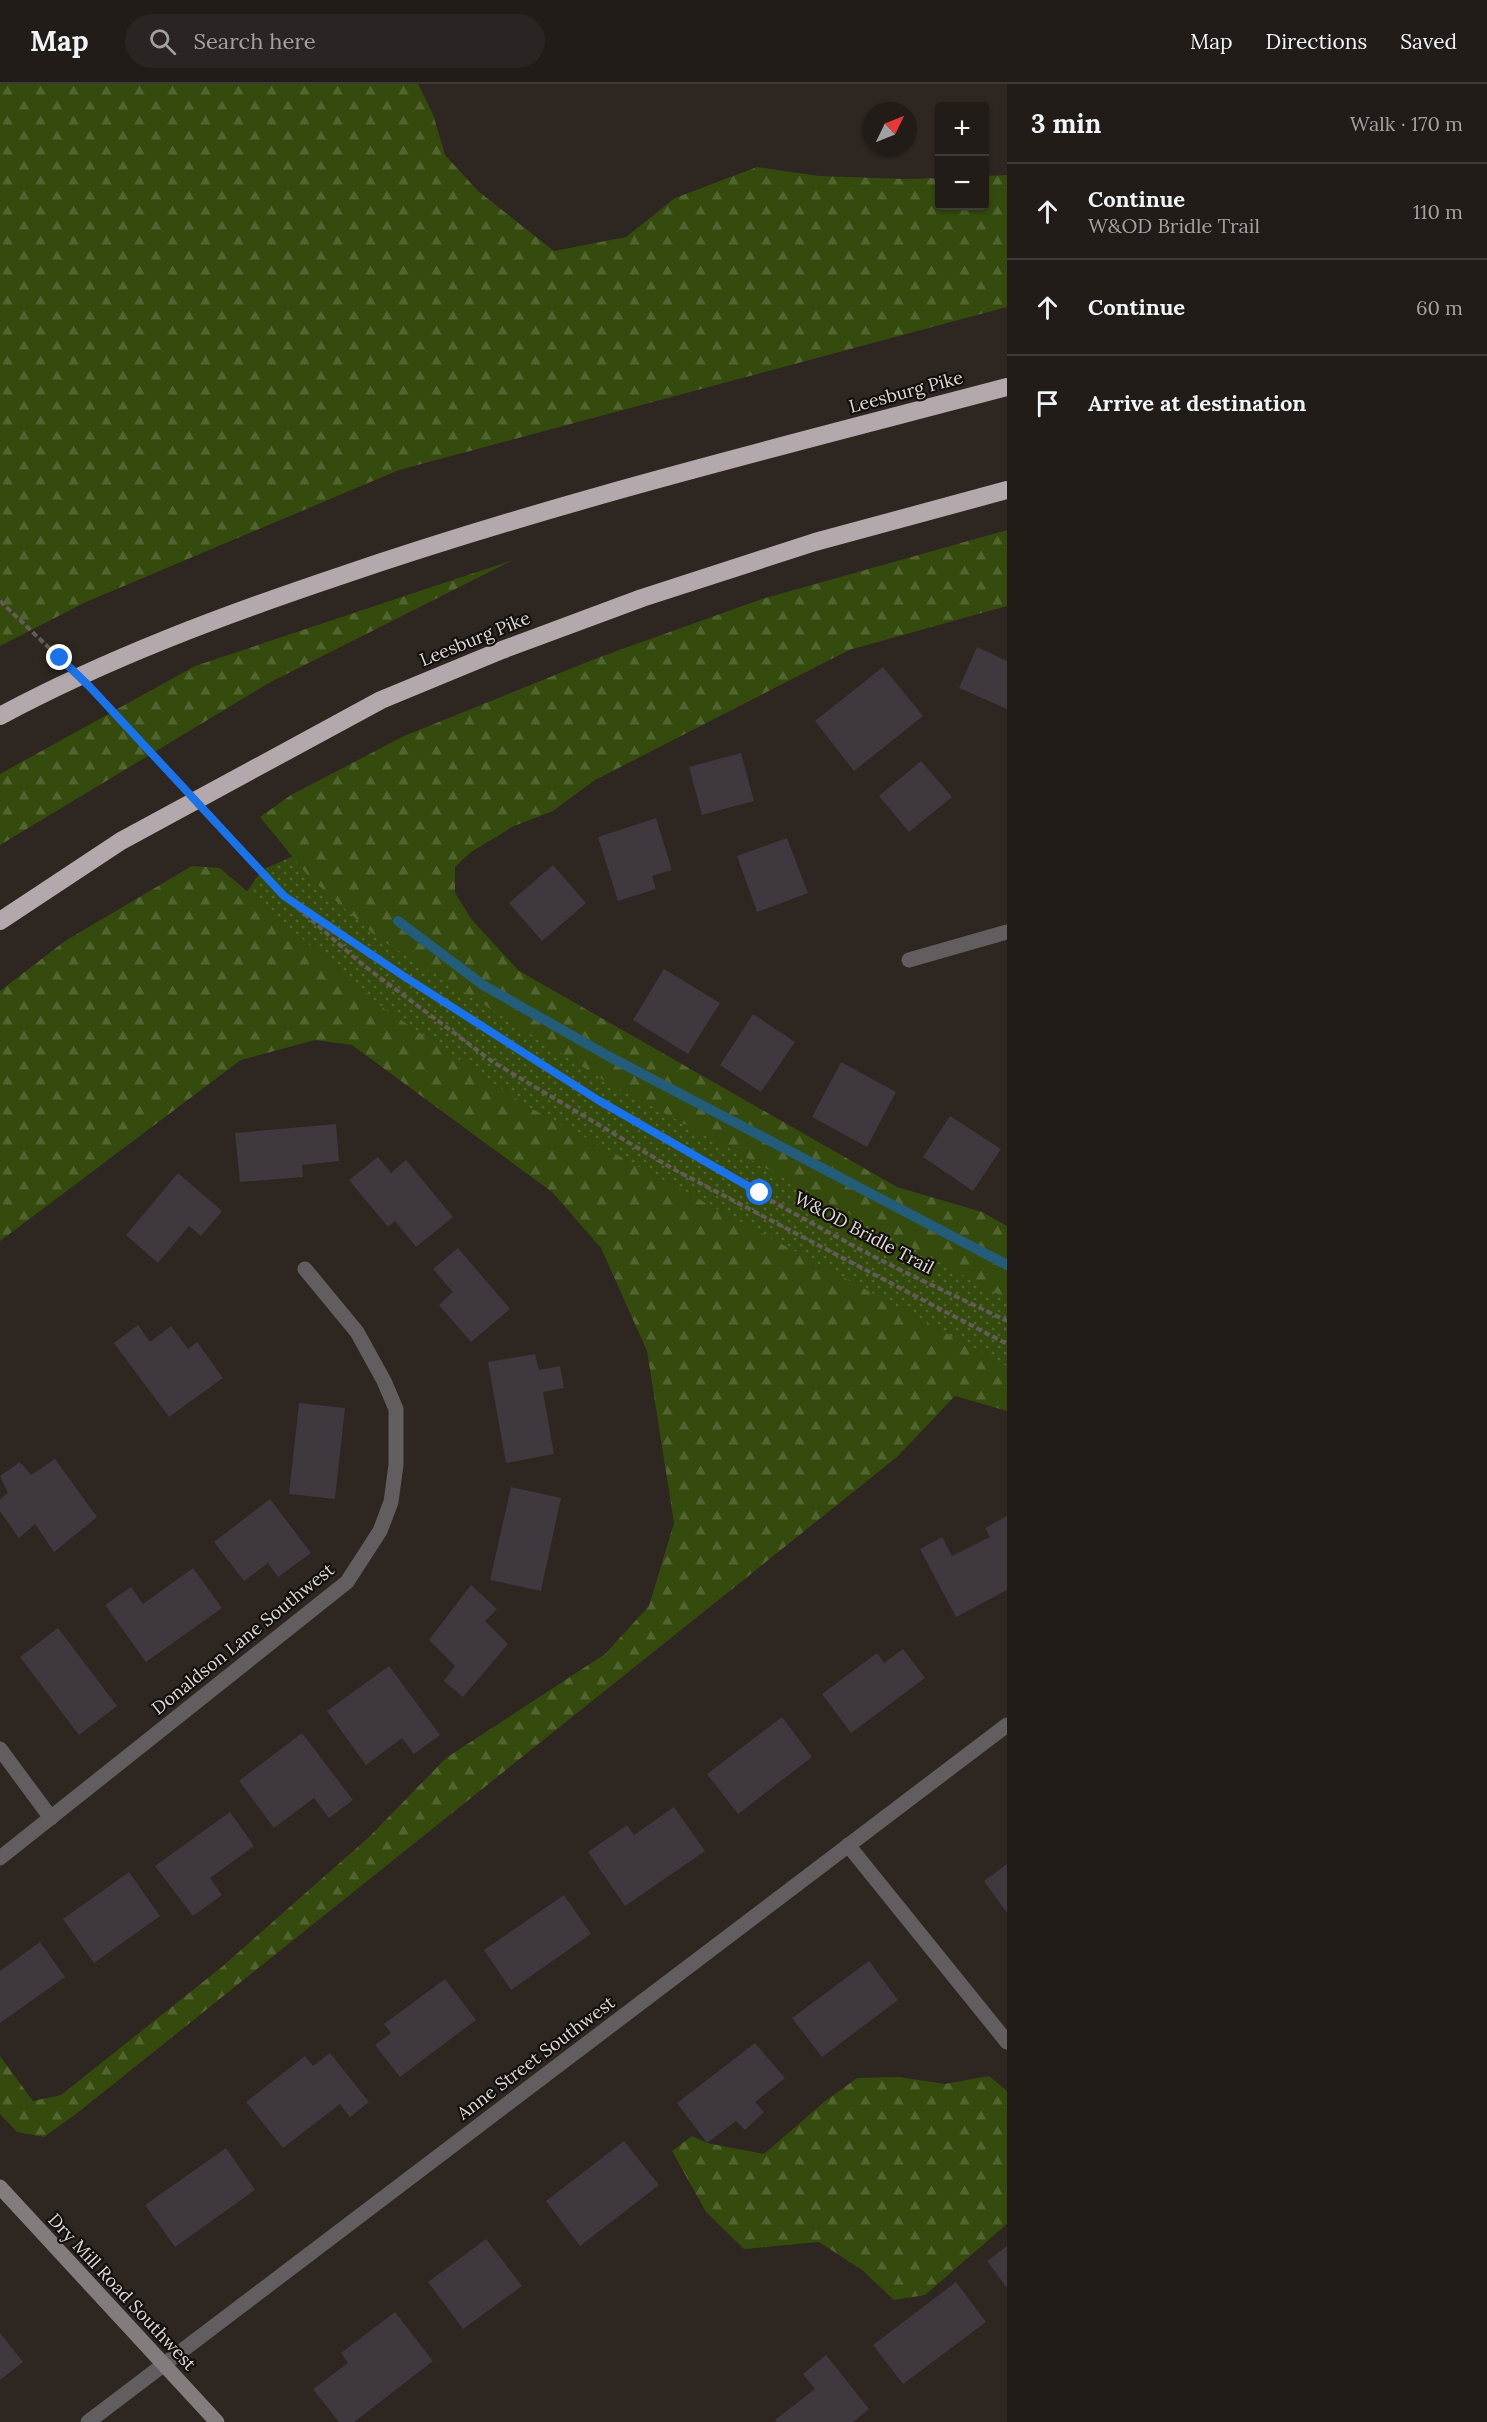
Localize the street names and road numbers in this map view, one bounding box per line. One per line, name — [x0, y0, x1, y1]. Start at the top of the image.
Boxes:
street label: Leesburg Pike — [846, 365, 966, 418]
street label: Leesburg Pike — [416, 606, 534, 671]
street label: W&OD Bridle Trail — [791, 1186, 938, 1279]
street label: Donaldson Lane Southwest — [147, 1558, 339, 1719]
street label: Anne Street Southwest — [451, 1991, 619, 2125]
street label: Dry Mill Road Southwest — [43, 2208, 201, 2375]

